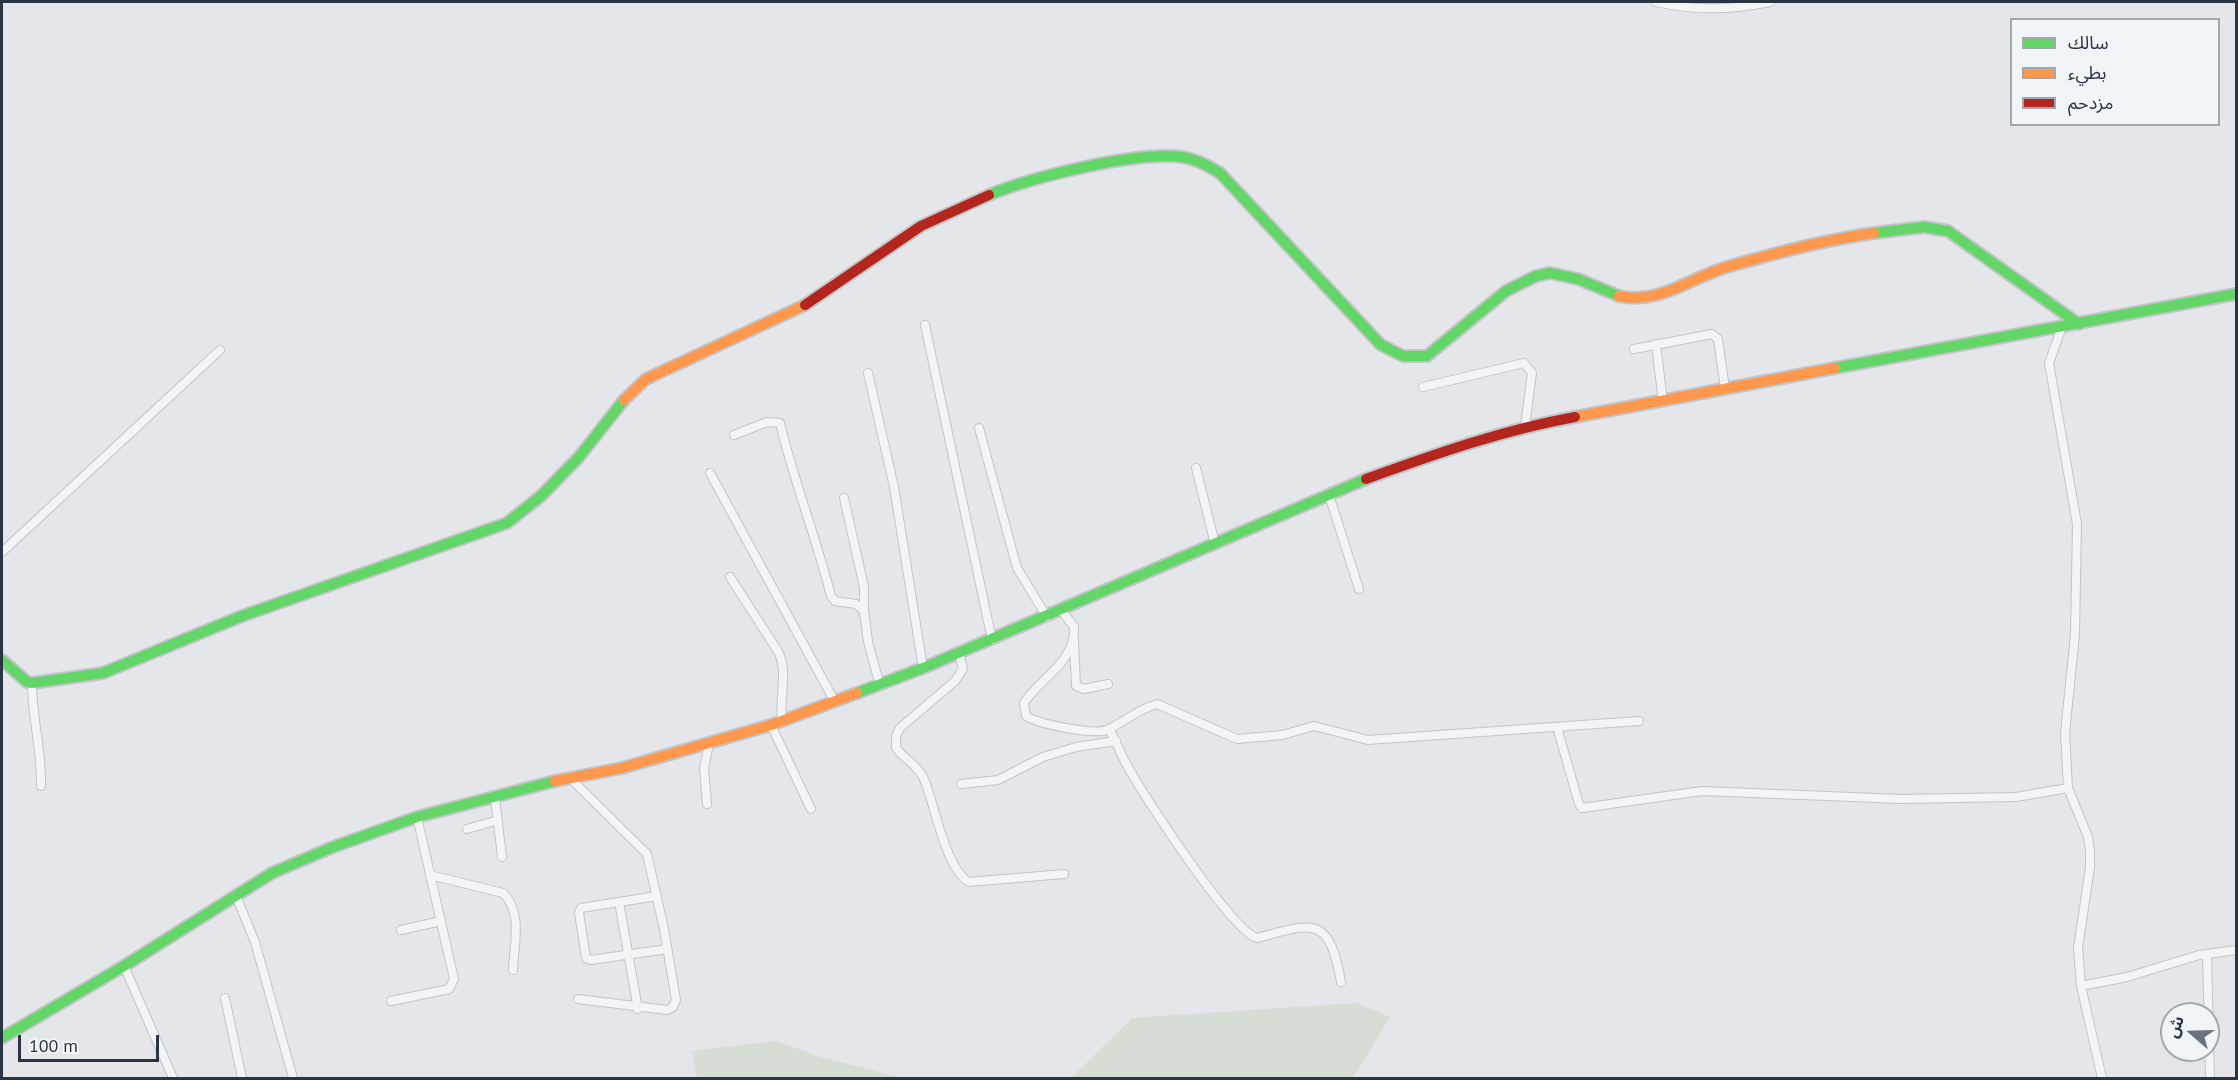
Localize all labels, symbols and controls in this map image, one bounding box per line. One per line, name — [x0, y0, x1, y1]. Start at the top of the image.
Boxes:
legend — [2010, 18, 2220, 126]
text: سالك — [2068, 31, 2109, 54]
text: بطيء — [2068, 61, 2106, 84]
text: مزدحم — [2068, 91, 2113, 114]
north arrow — [2160, 1002, 2220, 1062]
text: ش — [2162, 1013, 2188, 1040]
scale bar — [21, 1023, 162, 1061]
text: 100 m — [29, 1034, 78, 1057]

